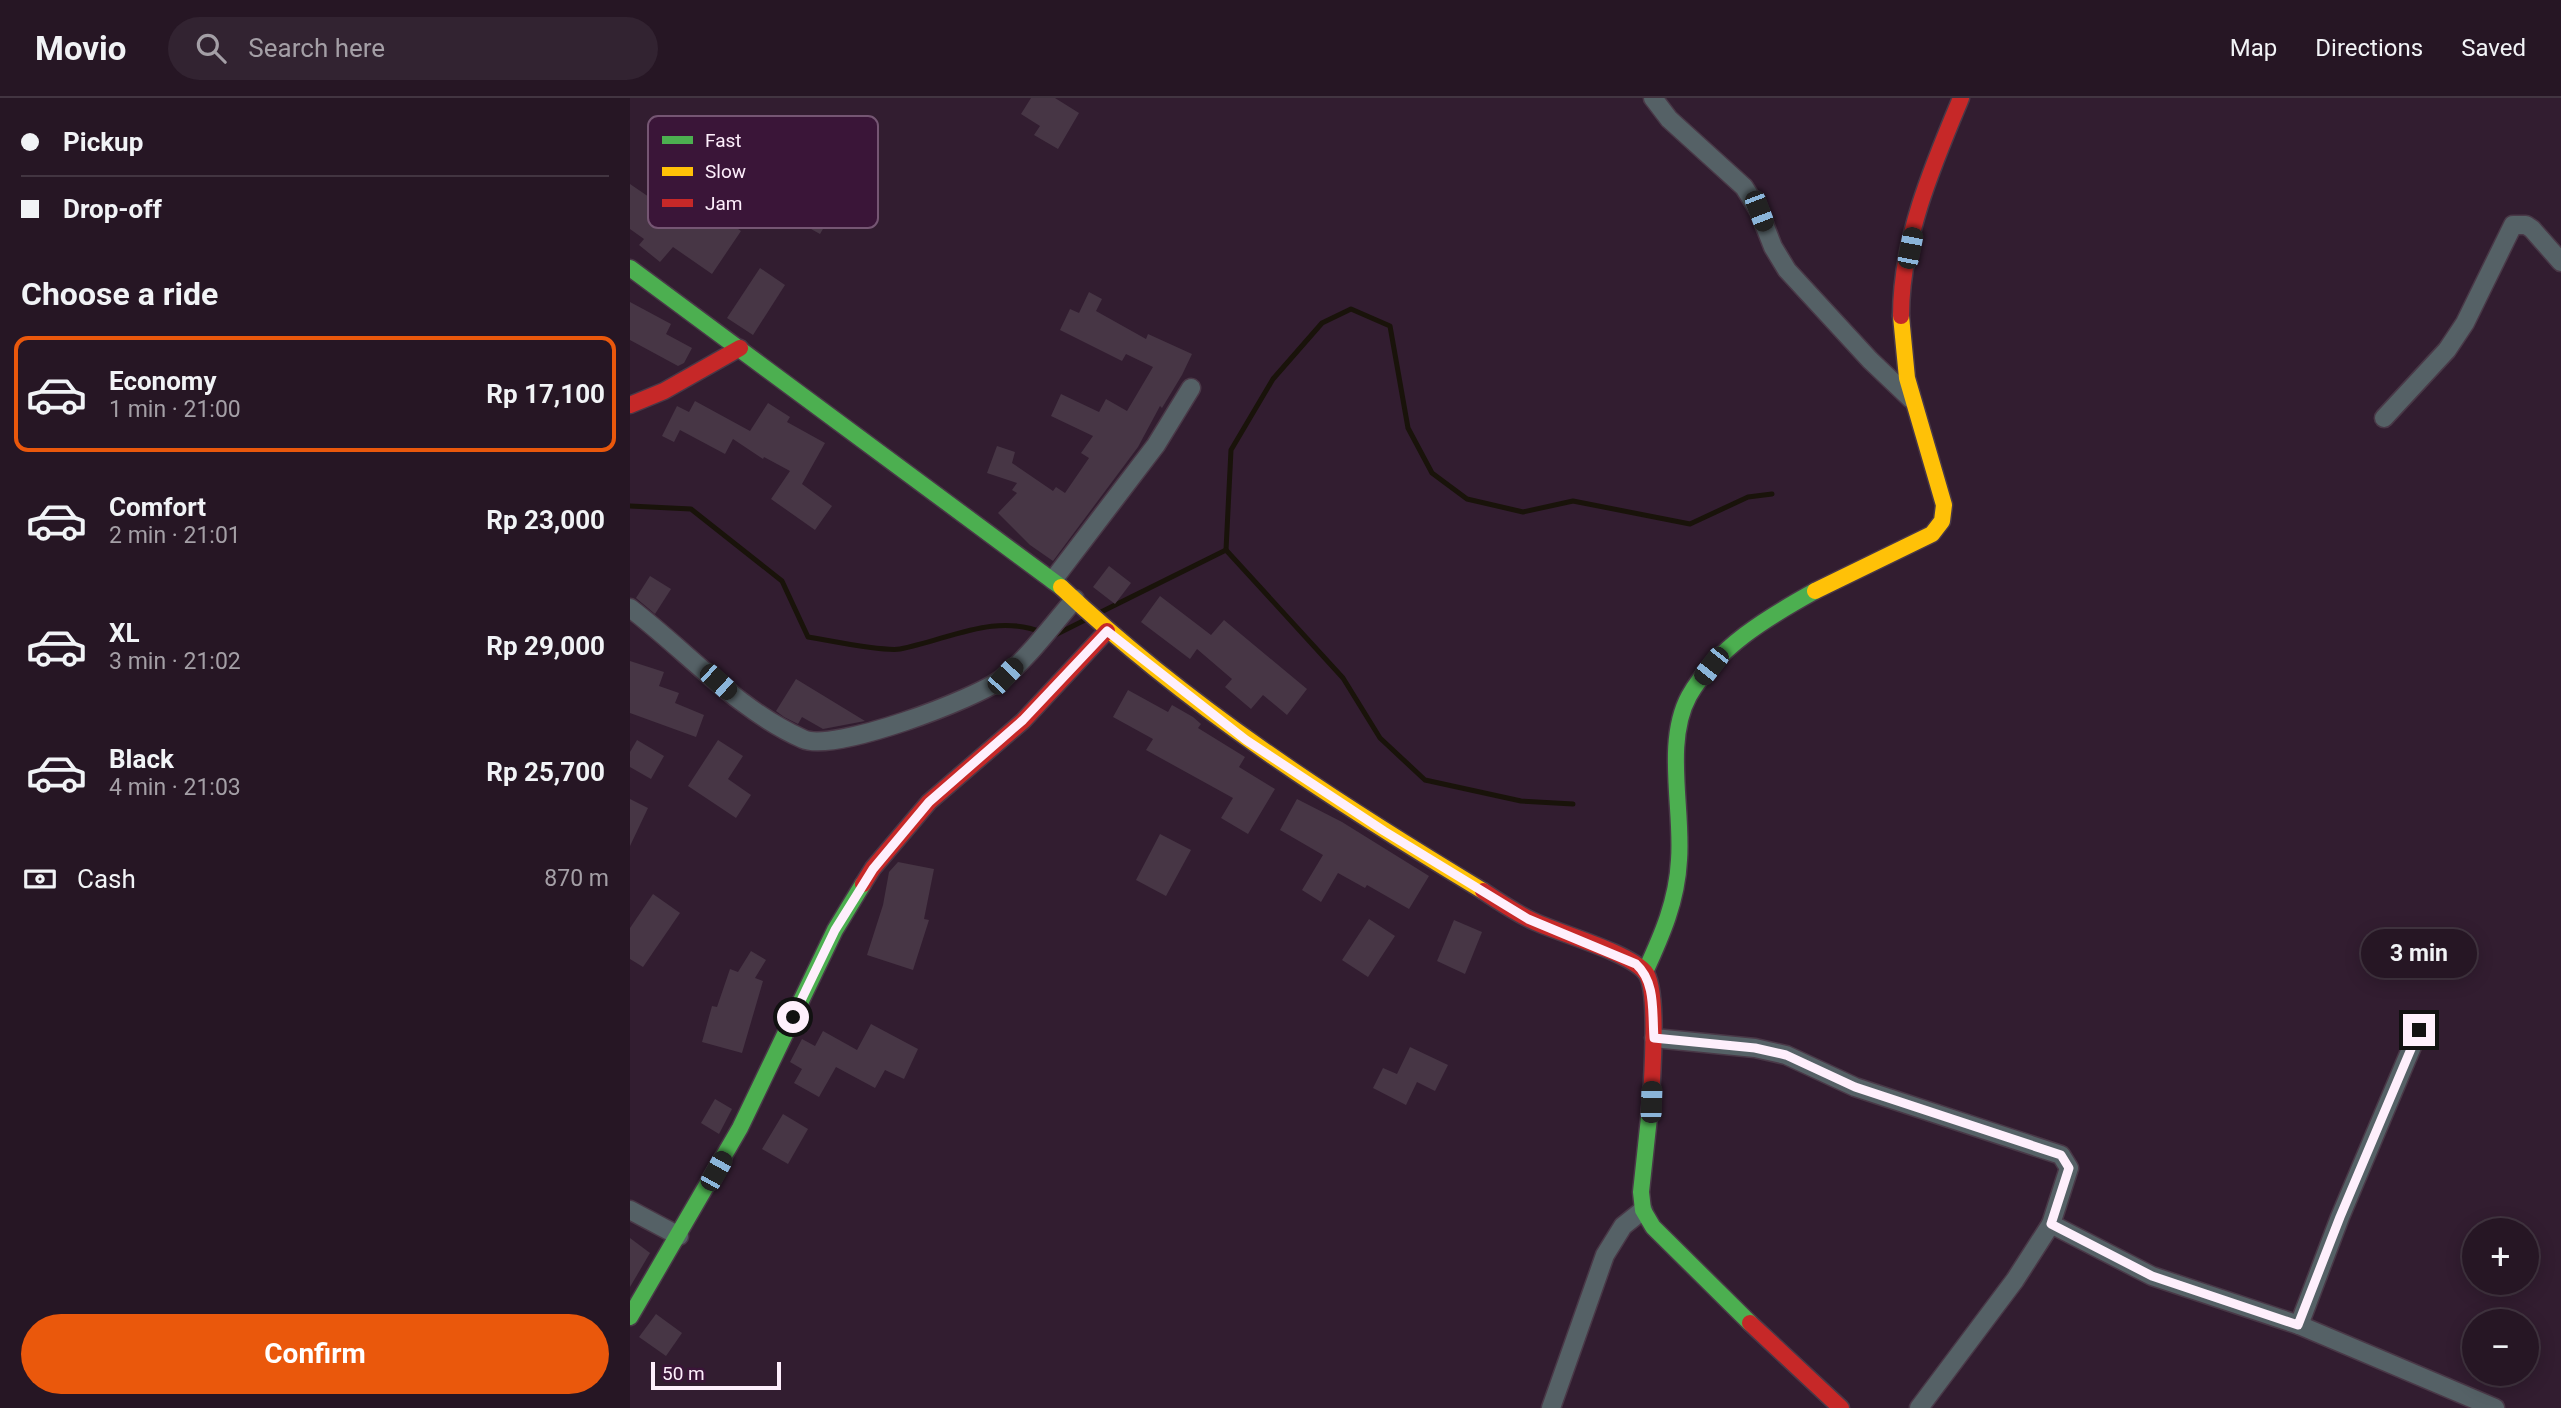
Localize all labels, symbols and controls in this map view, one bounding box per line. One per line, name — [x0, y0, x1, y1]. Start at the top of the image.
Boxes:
search box — [168, 17, 658, 80]
text: Movio — [35, 29, 126, 68]
icon: search — [192, 29, 230, 67]
text: Search here — [248, 33, 385, 63]
text: Map — [2230, 34, 2277, 62]
text: Directions — [2315, 34, 2423, 62]
text: Saved — [2461, 34, 2526, 62]
legend — [648, 116, 878, 228]
text: Pickup — [63, 127, 143, 157]
text: Fast — [705, 129, 742, 152]
text: Slow — [705, 160, 746, 183]
car — [1742, 188, 1777, 234]
text: Jam — [705, 192, 742, 215]
text: Drop-off — [63, 194, 162, 224]
car — [1896, 225, 1925, 271]
text: Choose a ride — [21, 275, 218, 313]
icon: car — [25, 363, 88, 426]
text: Economy — [109, 366, 216, 396]
text: Rp 17,100 — [486, 379, 605, 409]
text: 1 min · 21:00 — [109, 396, 241, 423]
icon: car — [25, 489, 88, 552]
text: Comfort — [109, 492, 206, 522]
text: Rp 23,000 — [486, 505, 605, 535]
text: 2 min · 21:01 — [109, 522, 241, 549]
icon: car — [25, 615, 88, 678]
text: XL — [109, 618, 140, 648]
text: Rp 29,000 — [486, 631, 605, 661]
car — [1690, 643, 1733, 689]
text: 3 min · 21:02 — [109, 648, 241, 675]
car — [983, 653, 1028, 699]
car — [696, 660, 741, 704]
icon: car — [25, 741, 88, 804]
text: Black — [109, 744, 174, 774]
text: Rp 25,700 — [486, 757, 605, 787]
text: 4 min · 21:03 — [109, 774, 241, 801]
icon: cash — [21, 860, 59, 898]
text: Cash — [77, 864, 136, 894]
text: 870 m — [544, 865, 609, 892]
callout: 3 min — [2361, 928, 2477, 978]
text: 3 min — [2390, 940, 2448, 967]
route start — [777, 1001, 809, 1033]
route end — [2403, 1014, 2435, 1046]
car — [1640, 1081, 1663, 1123]
car — [697, 1148, 736, 1194]
map controls — [2462, 1218, 2539, 1386]
button: + — [2462, 1218, 2539, 1295]
button: − — [2462, 1309, 2539, 1386]
button: Confirm — [21, 1314, 609, 1394]
scale bar — [651, 1359, 780, 1391]
text: 50 m — [662, 1362, 705, 1385]

